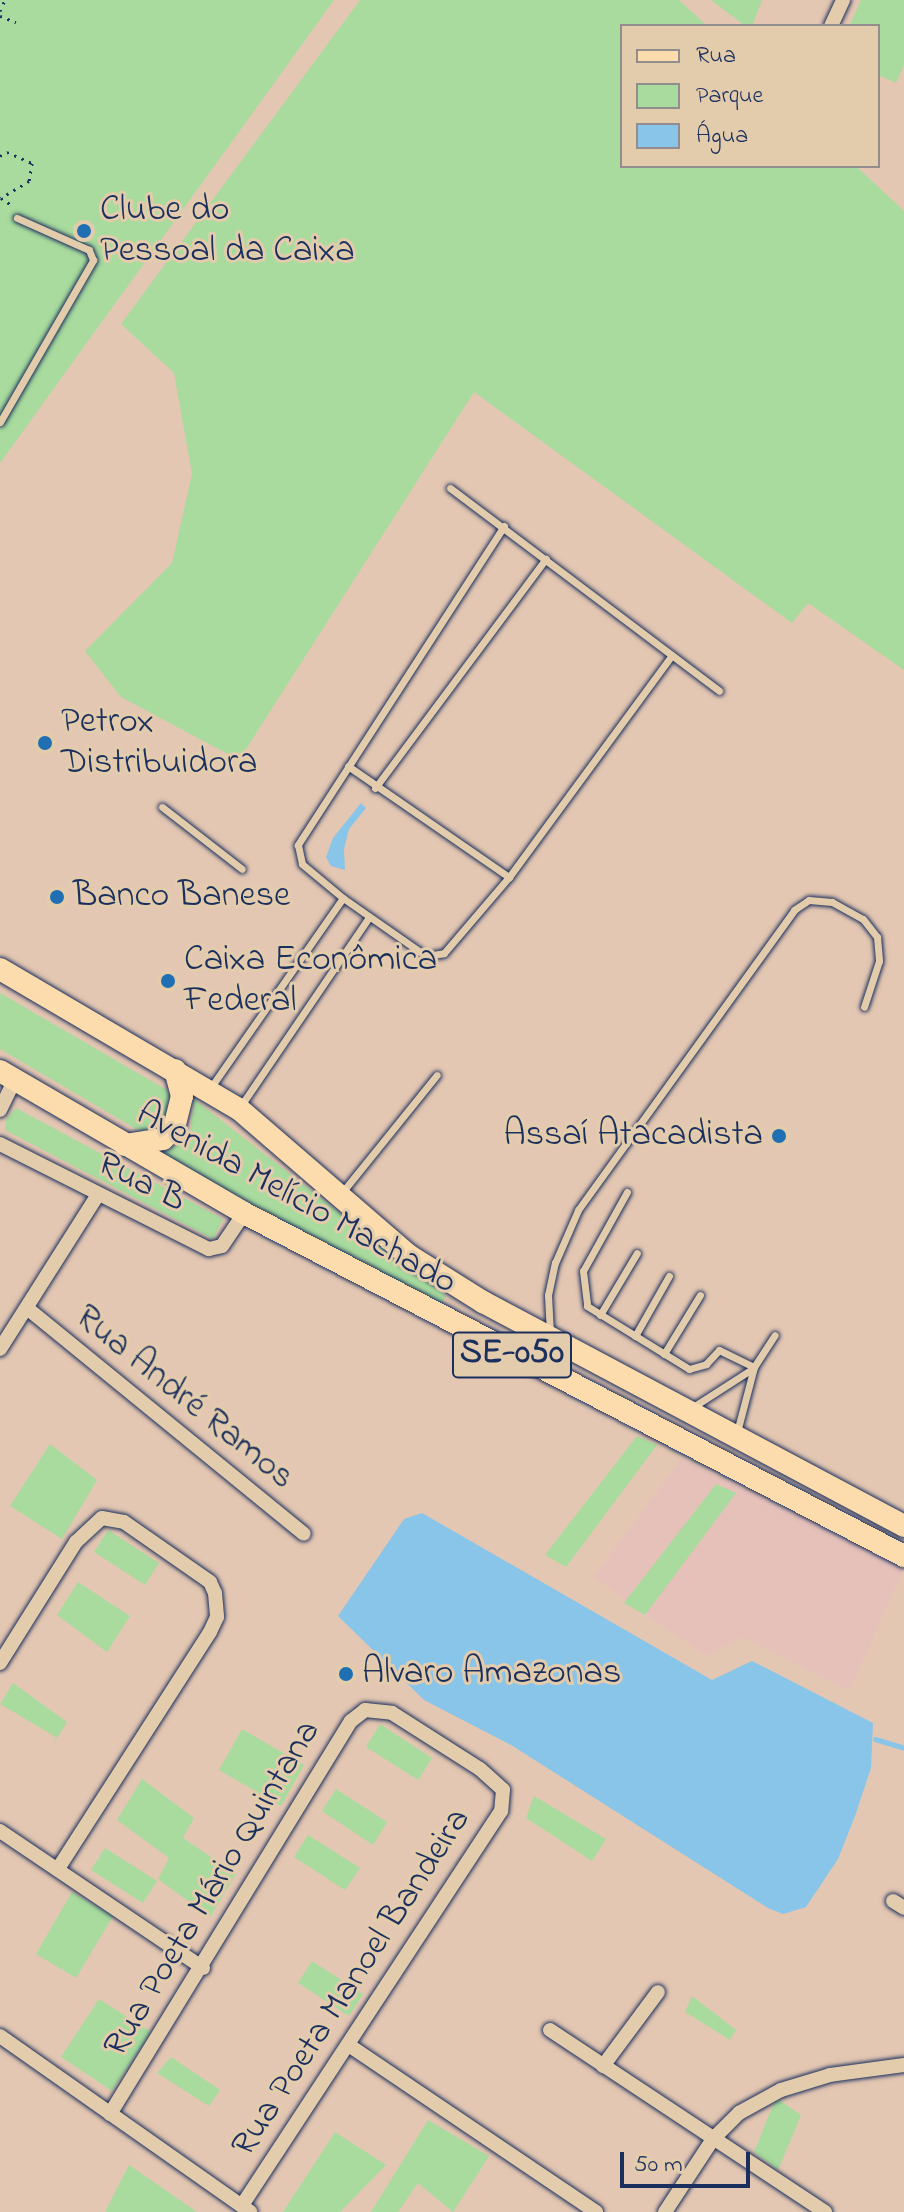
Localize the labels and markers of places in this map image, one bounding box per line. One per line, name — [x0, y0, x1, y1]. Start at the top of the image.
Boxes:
place label: Clube do Pessoal da Caixa — [100, 188, 355, 273]
marker: Clube do Pessoal da Caixa — [75, 222, 93, 240]
place label: Petrox Distribuidora — [61, 700, 257, 785]
marker: Petrox Distribuidora — [36, 734, 54, 752]
place label: Banco Banese — [73, 875, 290, 919]
marker: Banco Banese — [48, 888, 66, 906]
place label: Caixa Econômica Federal — [184, 938, 437, 1023]
marker: Caixa Econômica Federal — [159, 972, 177, 990]
place label: Assaí Atacadista — [504, 1114, 763, 1158]
marker: Assaí Atacadista — [770, 1127, 788, 1145]
place label: Alvaro Amazonas — [362, 1652, 621, 1696]
marker: Alvaro Amazonas — [337, 1665, 355, 1683]

